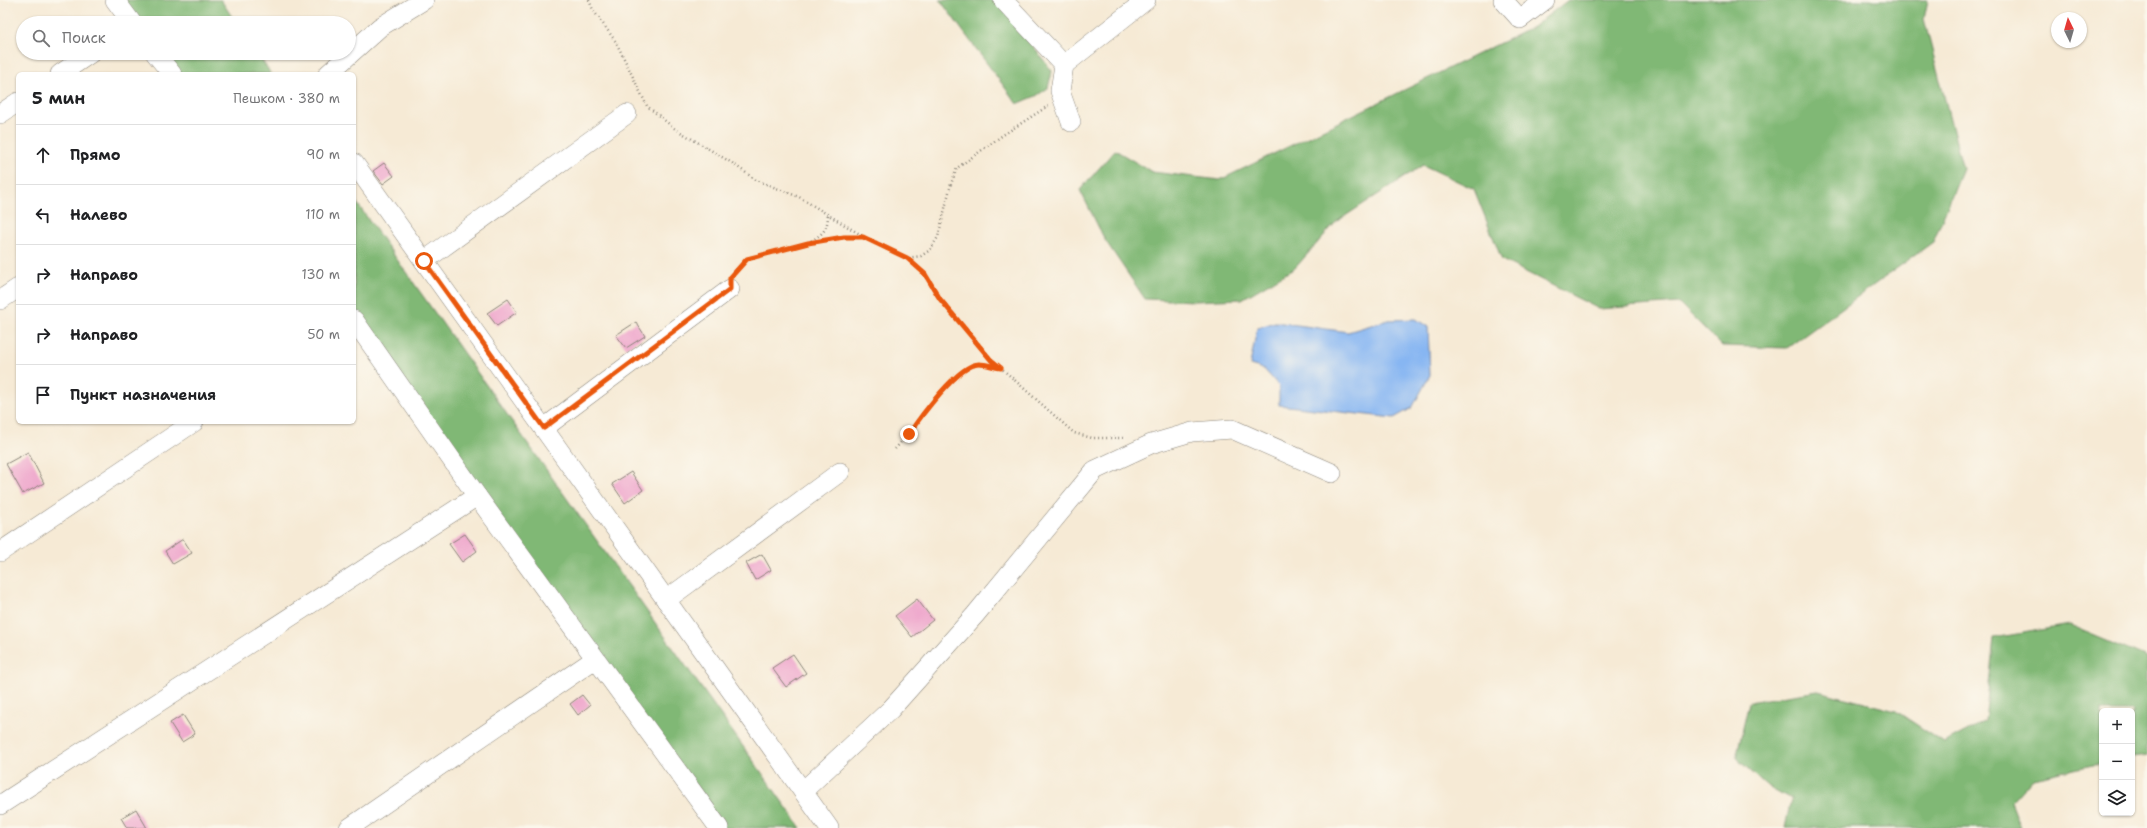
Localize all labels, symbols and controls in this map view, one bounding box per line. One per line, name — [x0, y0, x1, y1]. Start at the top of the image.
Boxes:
north arrow — [2051, 12, 2087, 48]
search box — [16, 16, 356, 60]
icon: search — [30, 27, 52, 49]
text: Поиск — [62, 28, 106, 48]
text: 5 мин — [32, 87, 85, 109]
text: Пешком · 380 m — [233, 90, 340, 107]
icon: ahead — [32, 144, 54, 166]
text: Прямо — [70, 145, 120, 165]
text: 90 m — [306, 146, 340, 163]
icon: left — [32, 204, 54, 226]
text: Налево — [70, 205, 128, 225]
text: 110 m — [305, 206, 340, 223]
route start — [415, 252, 433, 270]
icon: right — [32, 264, 54, 286]
text: Направо — [70, 265, 138, 285]
text: 130 m — [302, 266, 340, 283]
icon: right — [32, 324, 54, 346]
text: Направо — [70, 325, 138, 345]
text: 50 m — [307, 326, 340, 343]
icon: arrive — [32, 384, 54, 406]
text: Пункт назначения — [70, 385, 216, 405]
route end — [900, 425, 918, 443]
map controls — [2099, 708, 2135, 816]
button: + — [2099, 708, 2135, 744]
button: − — [2099, 744, 2135, 780]
button: layers — [2099, 780, 2135, 816]

